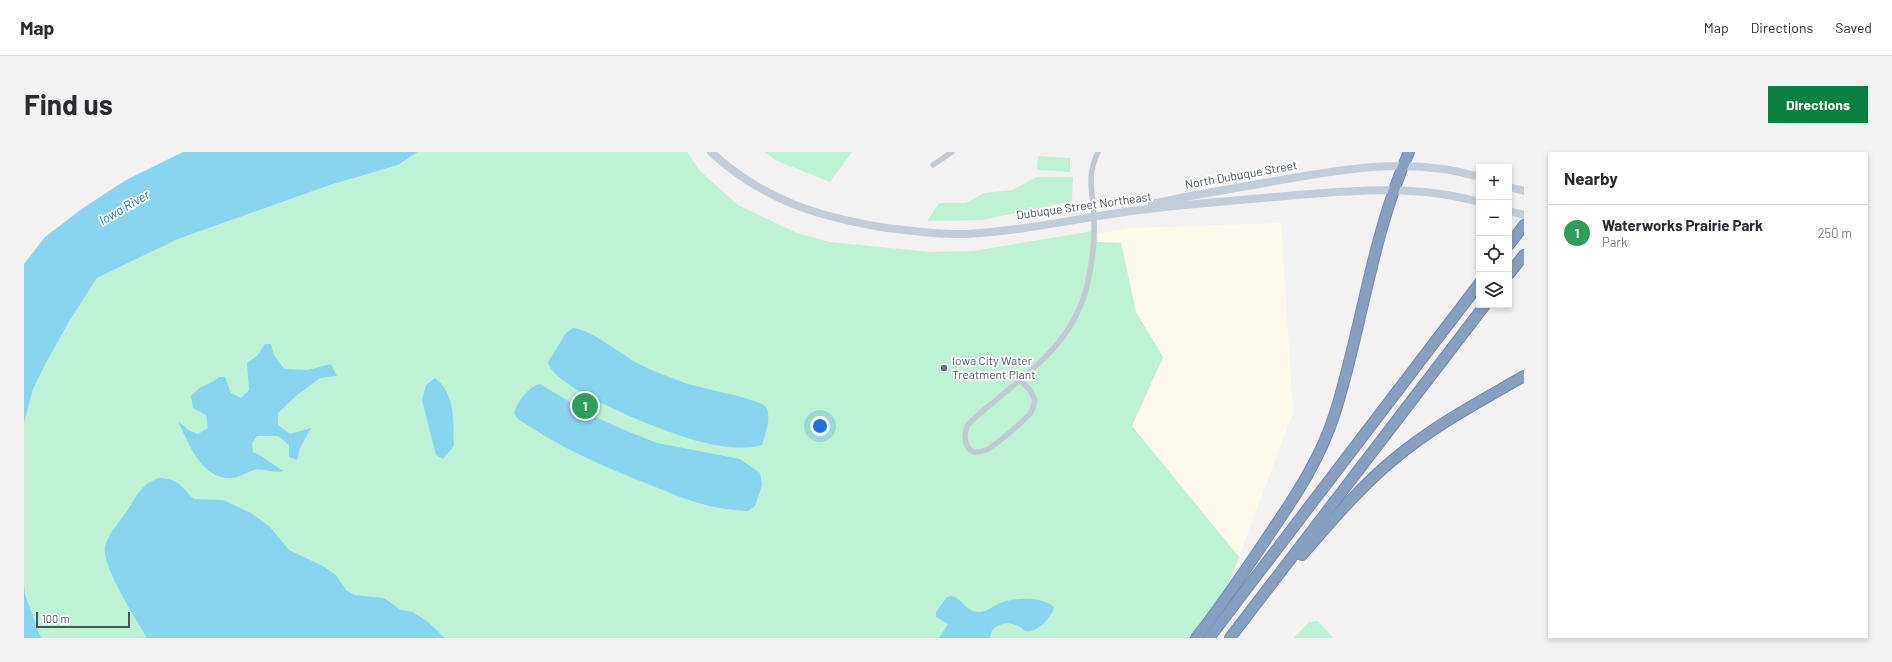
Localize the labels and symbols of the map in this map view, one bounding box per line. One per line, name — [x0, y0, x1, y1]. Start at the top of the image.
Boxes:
street label: North Dubuque Street — [1184, 157, 1298, 191]
water label: Iowa River — [96, 186, 153, 228]
street label: Dubuque Street Northeast — [1015, 189, 1152, 221]
place label: Iowa City Water Treatment Plant — [952, 353, 1036, 381]
marker: Iowa City Water Treatment Plant — [939, 363, 949, 373]
pin: 1 — [572, 391, 598, 421]
your location — [810, 416, 830, 436]
scale bar — [36, 610, 130, 629]

